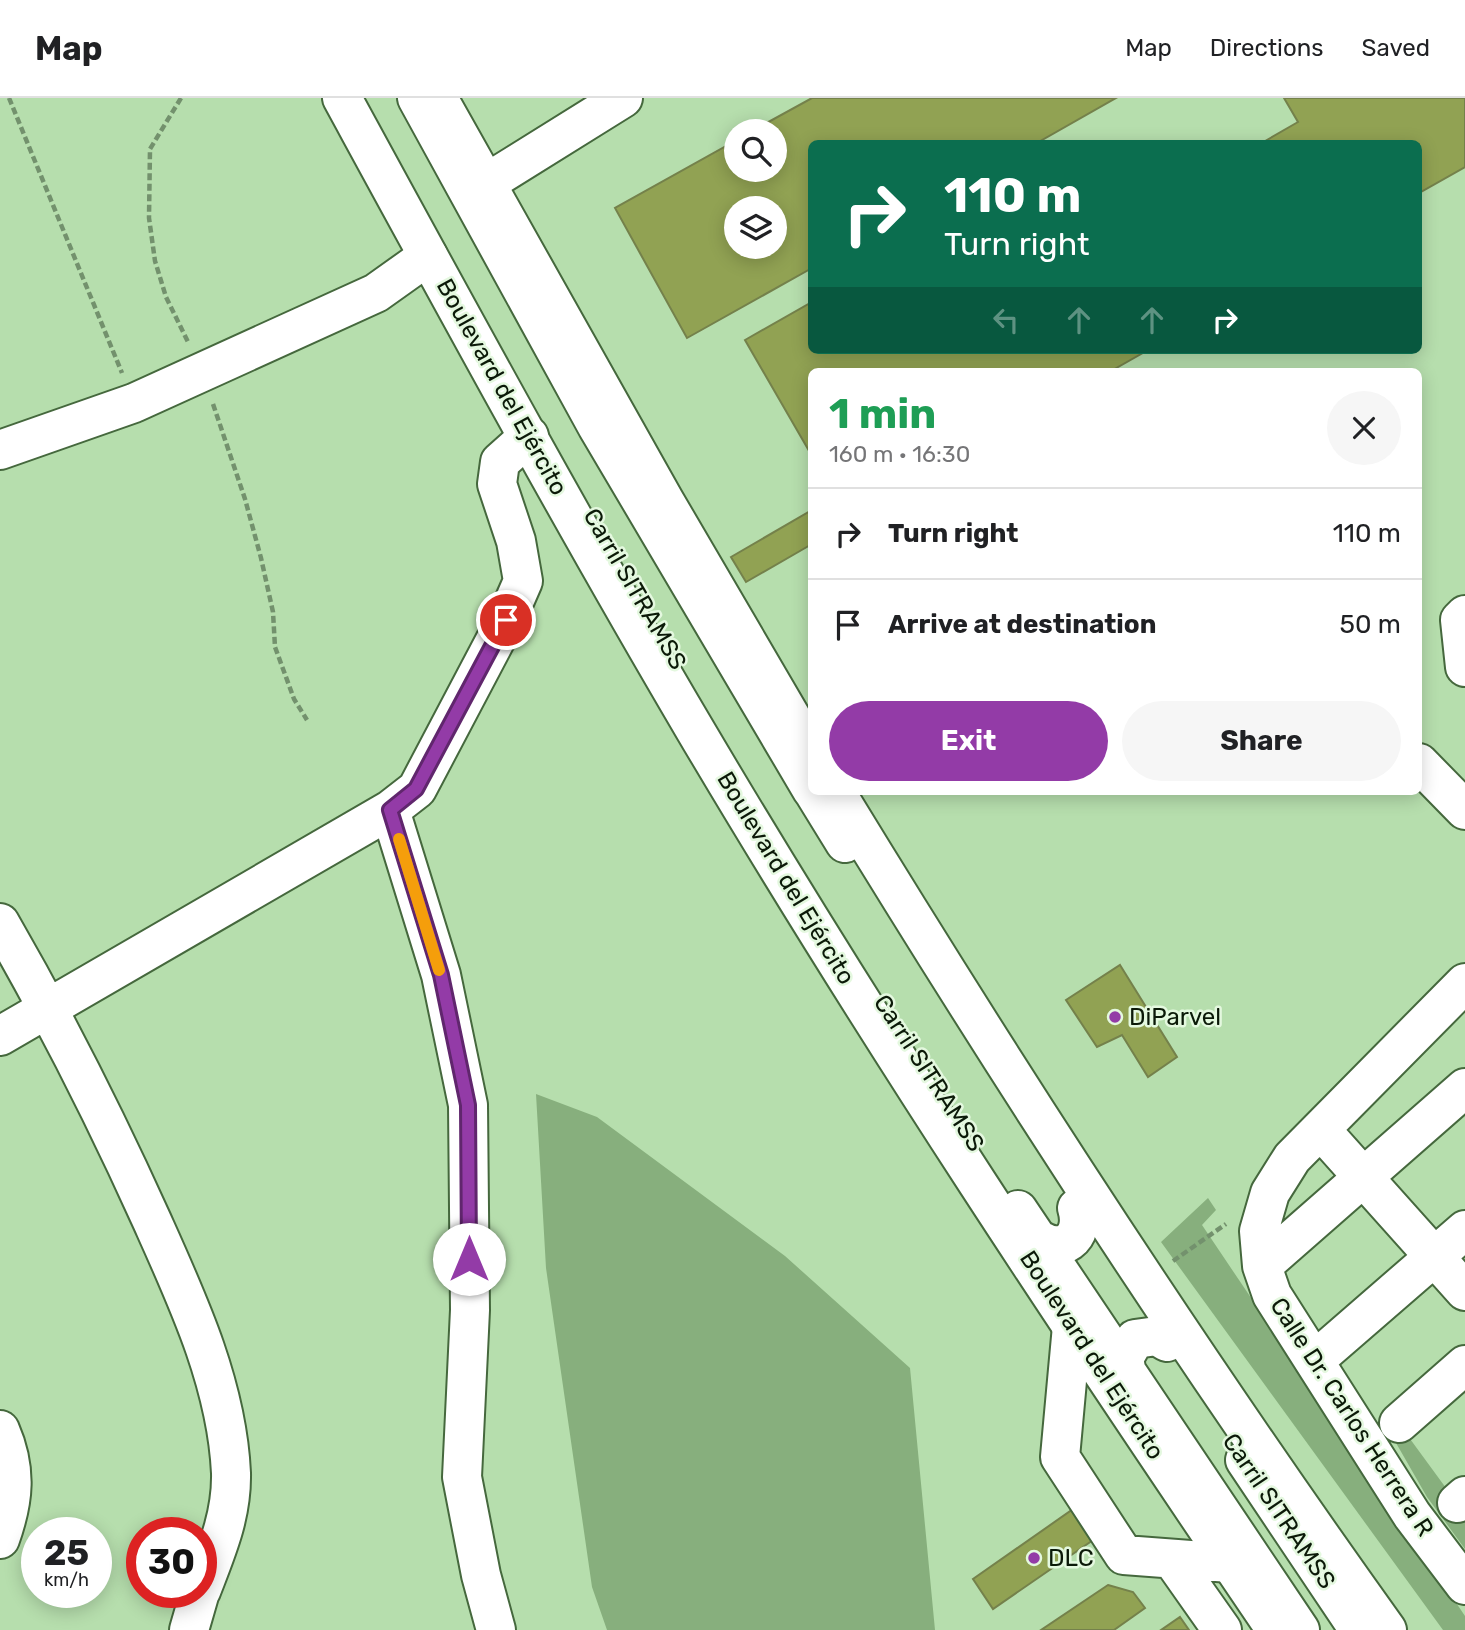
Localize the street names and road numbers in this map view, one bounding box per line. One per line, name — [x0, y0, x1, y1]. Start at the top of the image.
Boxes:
street label: Boulevard del Ejército — [431, 274, 573, 500]
street label: Carril SITRAMSS — [578, 504, 692, 674]
street label: Boulevard del Ejército — [711, 767, 861, 989]
street label: Carril SITRAMSS — [868, 989, 990, 1157]
street label: Boulevard del Ejército — [1014, 1245, 1170, 1465]
street label: Calle Dr. Carlos Herrera R — [1264, 1293, 1440, 1541]
street label: Carril SITRAMSS — [1217, 1428, 1341, 1594]

